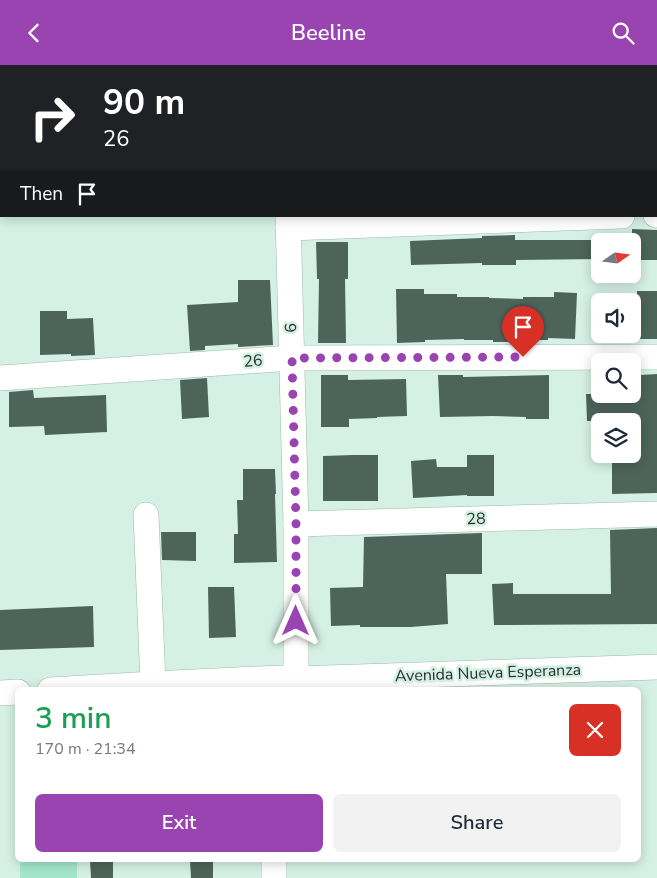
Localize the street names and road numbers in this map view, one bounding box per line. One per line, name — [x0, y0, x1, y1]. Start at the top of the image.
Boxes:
street label: 6 — [280, 323, 302, 333]
street label: 26 — [243, 349, 263, 373]
street label: 28 — [466, 508, 486, 530]
street label: Avenida Nueva Esperanza — [395, 659, 581, 687]

